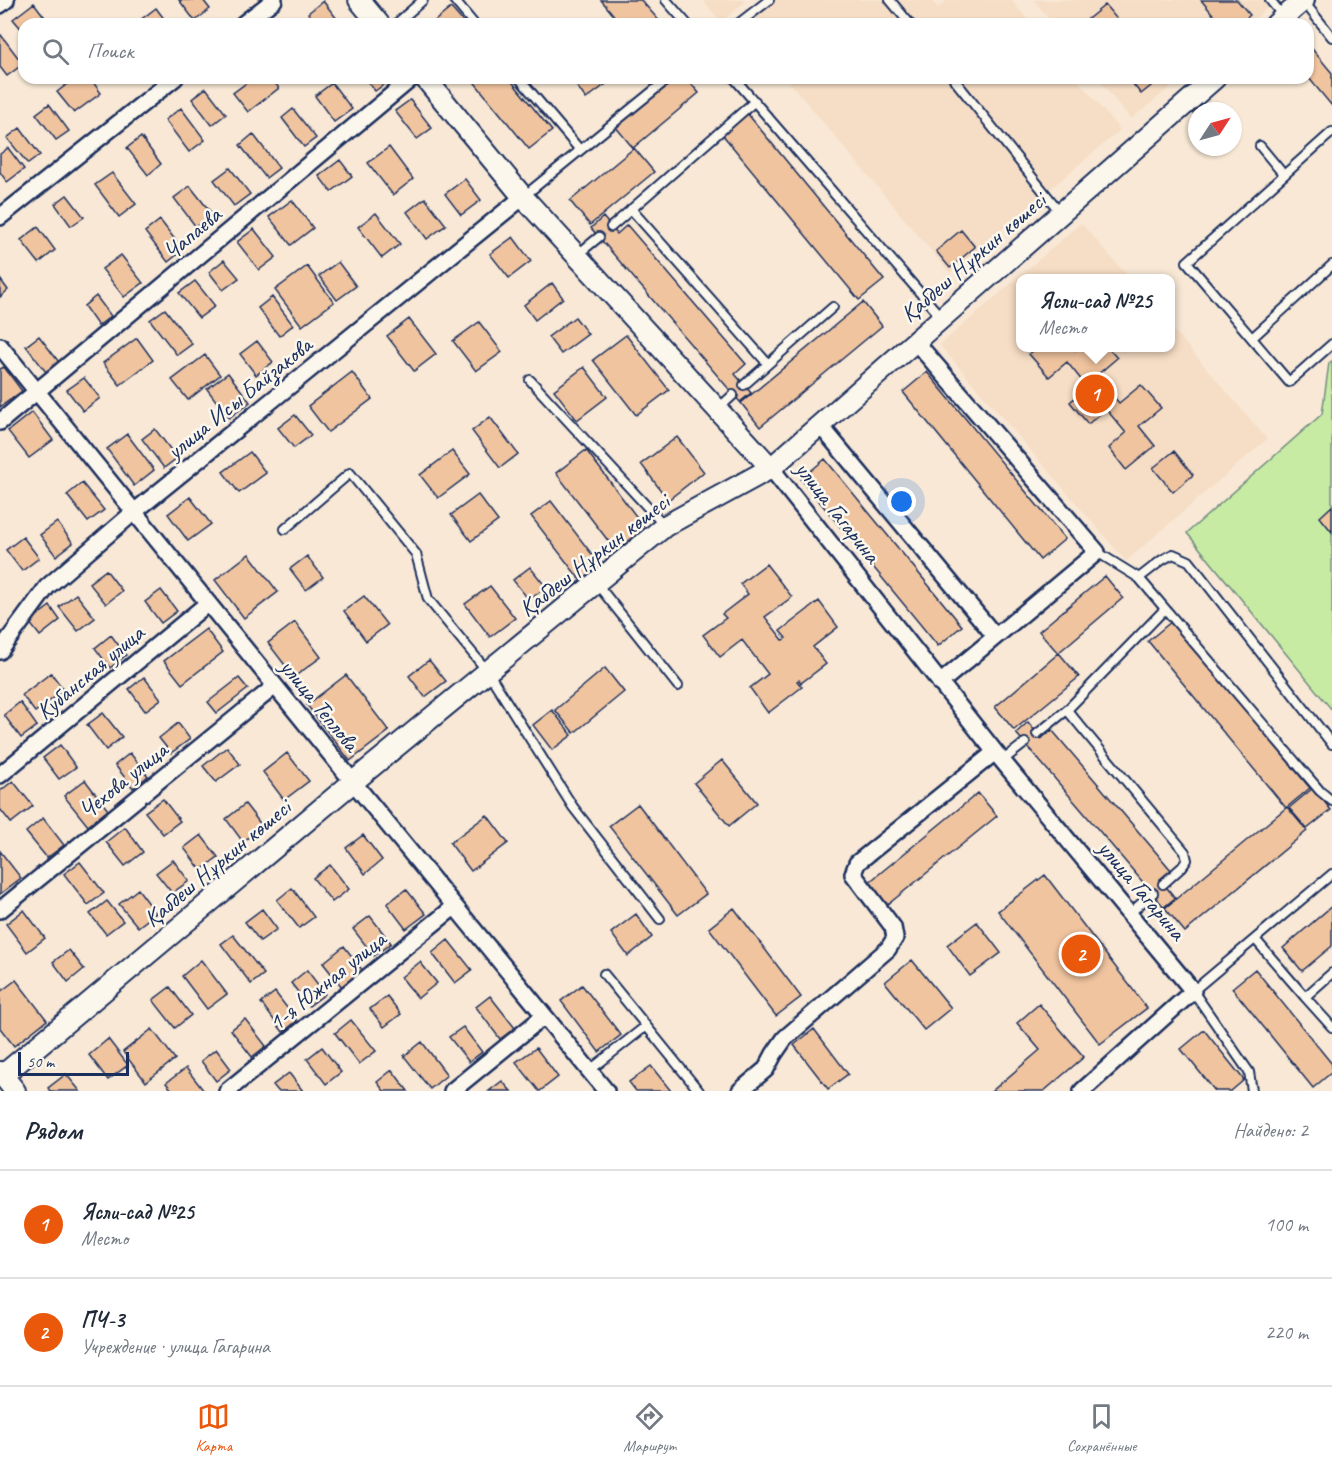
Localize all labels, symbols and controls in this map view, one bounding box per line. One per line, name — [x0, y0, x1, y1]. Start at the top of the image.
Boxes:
search box — [18, 18, 1314, 84]
icon: search — [39, 35, 72, 68]
text: Поиск — [87, 37, 133, 65]
north arrow — [1188, 102, 1242, 156]
street label: Қабдеш Нұркин көшесі — [894, 184, 1054, 328]
street label: Чапаева — [157, 199, 229, 266]
popup — [1016, 274, 1175, 352]
text: Ясли-сад №25 — [1039, 287, 1152, 315]
text: Место — [1039, 315, 1086, 340]
street label: улица Исы Байзакова — [159, 329, 320, 468]
pin: 1 — [1076, 372, 1114, 416]
street label: улица Гагарина — [788, 453, 888, 570]
street label: Қабдеш Нұркин көшесі — [513, 485, 677, 623]
your location — [887, 487, 916, 516]
street label: Кубанская улица — [30, 617, 151, 726]
street label: улица Теплова — [272, 651, 368, 759]
street label: Чехова улица — [72, 734, 175, 825]
street label: Қабдеш Нұркин көшесі — [137, 791, 299, 933]
street label: улица Гагарина — [1090, 832, 1194, 947]
street label: 1-я Южная улица — [262, 923, 394, 1038]
pin: 2 — [1062, 932, 1100, 976]
scale bar — [18, 1049, 129, 1076]
text: 50 m — [27, 1052, 54, 1072]
text: Рядом — [24, 1114, 82, 1147]
text: Найдено: 2 — [1233, 1118, 1308, 1143]
text: Ясли-сад №25 — [81, 1198, 194, 1226]
text: 1 — [39, 1212, 48, 1237]
text: 100 m — [1265, 1212, 1308, 1237]
text: Место — [81, 1226, 128, 1251]
text: ПЧ-3 — [81, 1306, 124, 1334]
text: 2 — [39, 1320, 48, 1345]
text: 220 m — [1265, 1320, 1308, 1345]
text: Учреждение · улица Гагарина — [81, 1334, 270, 1359]
tab: Карта — [196, 1400, 232, 1456]
tab: Маршрут — [623, 1400, 676, 1456]
tab: Сохранённые — [1067, 1400, 1136, 1456]

